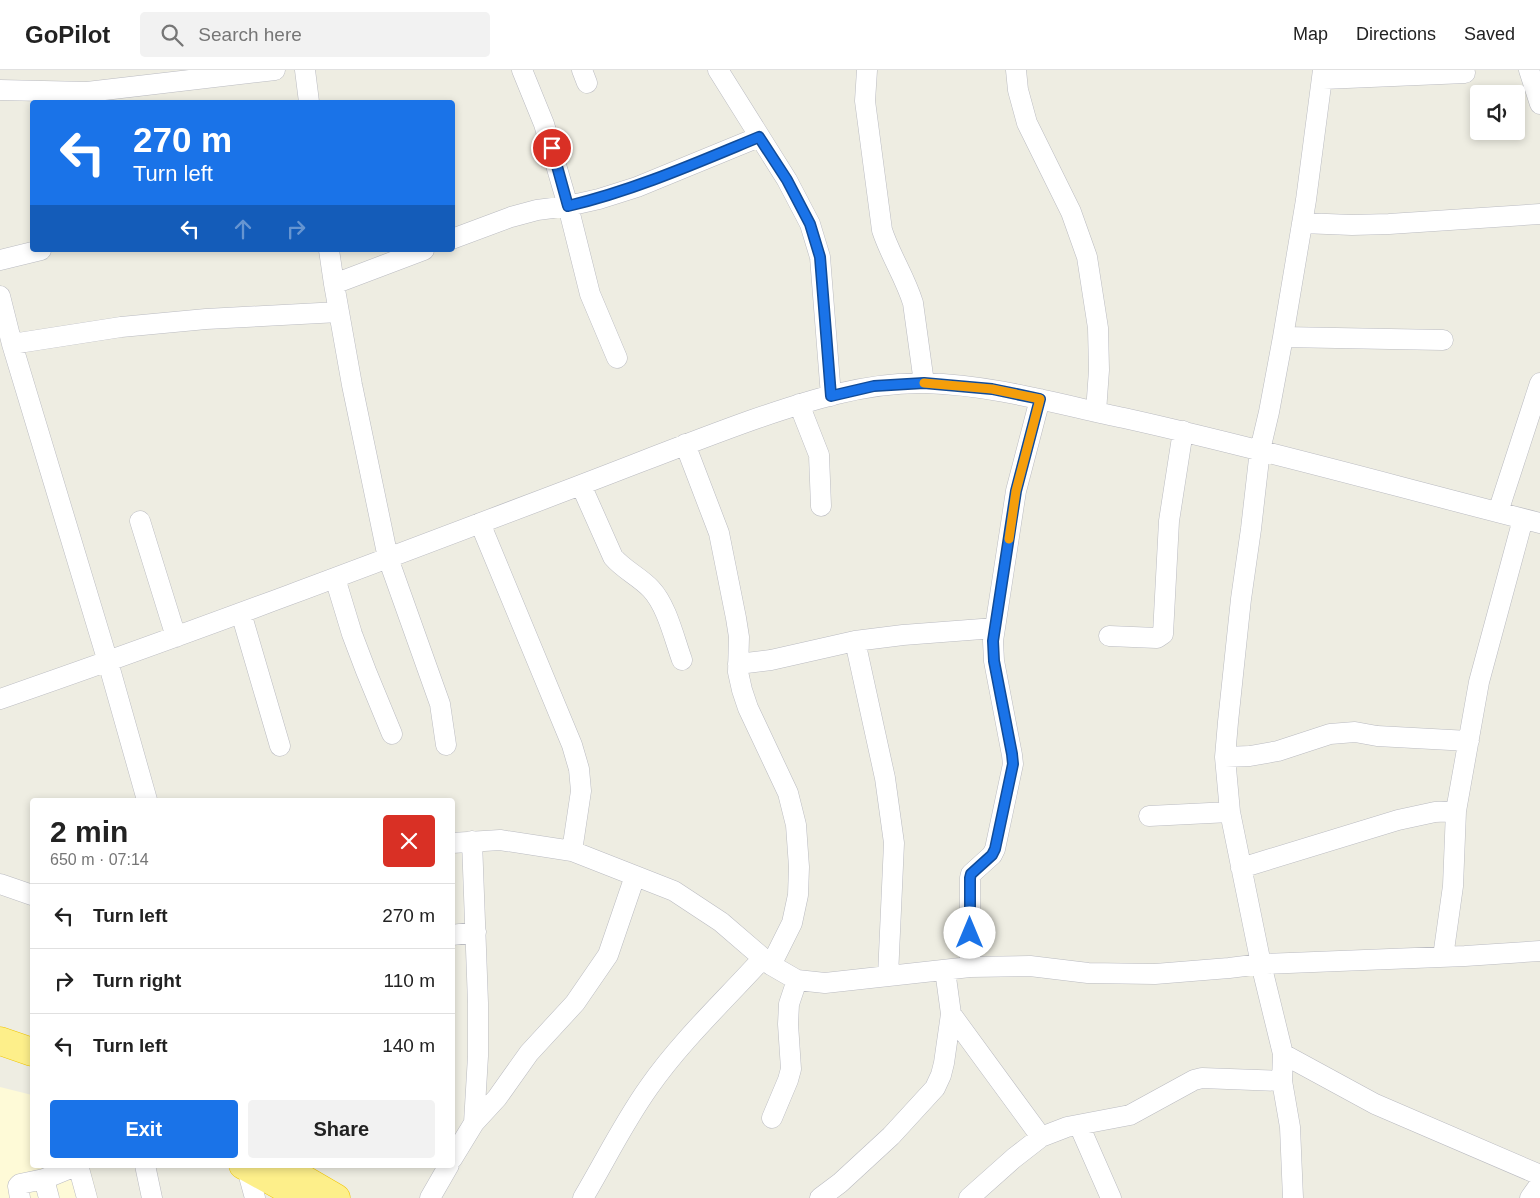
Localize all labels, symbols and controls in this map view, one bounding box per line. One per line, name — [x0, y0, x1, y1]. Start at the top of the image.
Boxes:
search box — [140, 12, 490, 57]
text: GoPilot — [25, 21, 110, 48]
icon: search — [158, 21, 186, 49]
text: Search here — [198, 24, 302, 45]
text: Map — [1293, 24, 1328, 44]
text: Directions — [1356, 24, 1436, 44]
text: Saved — [1464, 24, 1515, 44]
map controls — [1470, 85, 1525, 140]
button: sound — [1470, 85, 1525, 140]
icon: left — [50, 120, 115, 185]
text: 270 m — [133, 120, 232, 159]
pin — [531, 127, 573, 169]
icon: arrive — [538, 134, 566, 162]
text: Turn left — [133, 161, 213, 186]
icon: left — [176, 215, 204, 243]
icon: ahead — [229, 215, 257, 243]
icon: right — [282, 215, 310, 243]
text: 2 min — [50, 815, 128, 848]
button: close — [383, 815, 435, 867]
text: 650 m · 07:14 — [50, 851, 149, 868]
icon: left — [50, 902, 78, 930]
text: Turn left — [93, 905, 168, 926]
text: 270 m — [382, 905, 435, 926]
position arrow — [943, 906, 995, 958]
icon: right — [50, 967, 78, 995]
text: Turn right — [93, 970, 181, 991]
text: 110 m — [384, 970, 435, 991]
icon: left — [50, 1032, 78, 1060]
text: Turn left — [93, 1035, 168, 1056]
text: 140 m — [382, 1035, 435, 1056]
button: Exit — [50, 1100, 238, 1158]
button: Share — [248, 1100, 435, 1158]

